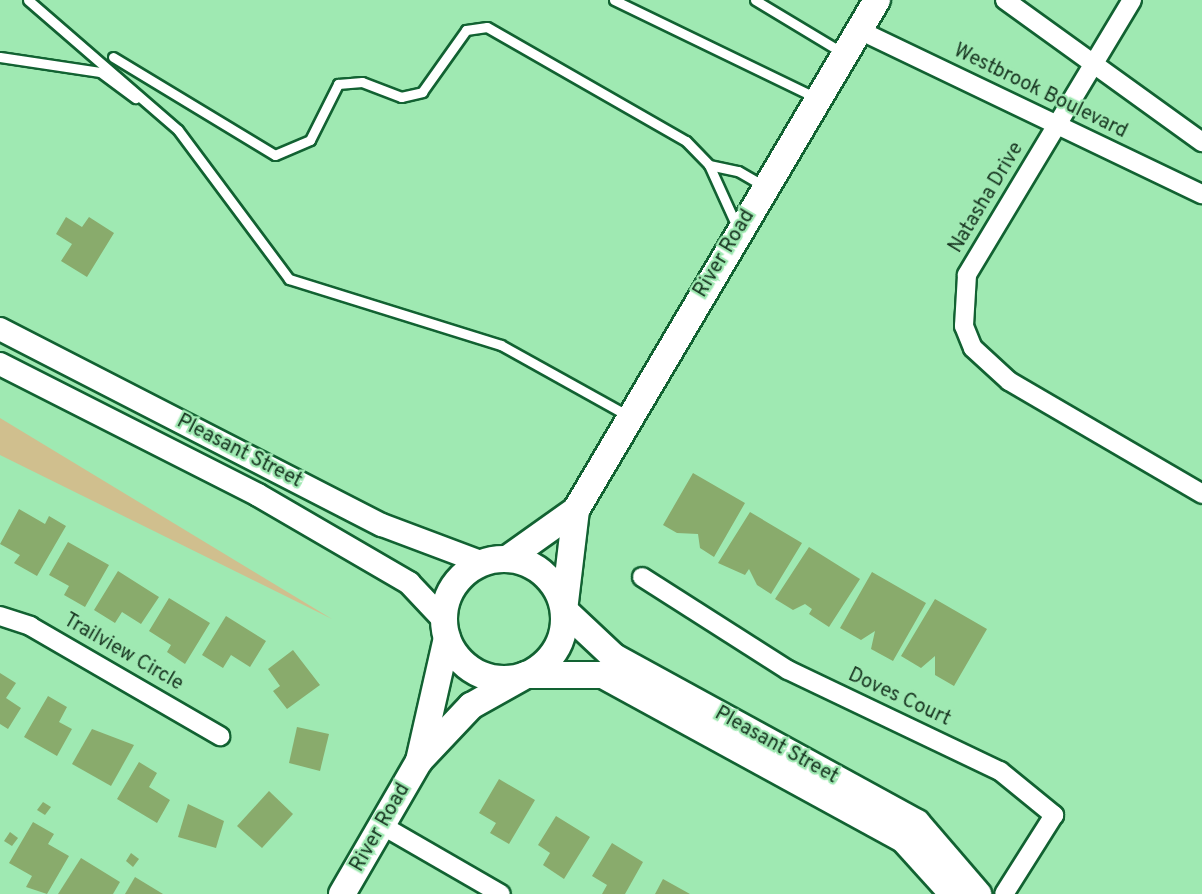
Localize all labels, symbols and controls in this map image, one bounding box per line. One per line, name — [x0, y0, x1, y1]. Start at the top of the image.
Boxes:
street label: Westbrook Boulevard — [949, 40, 1131, 144]
street label: Natasha Drive — [945, 138, 1029, 258]
street label: River Road — [689, 206, 761, 302]
street label: Pleasant Street — [172, 410, 306, 494]
street label: Trailview Circle — [59, 609, 187, 697]
street label: Doves Court — [844, 664, 954, 732]
street label: Pleasant Street — [710, 702, 842, 790]
street label: River Road — [346, 779, 416, 877]

